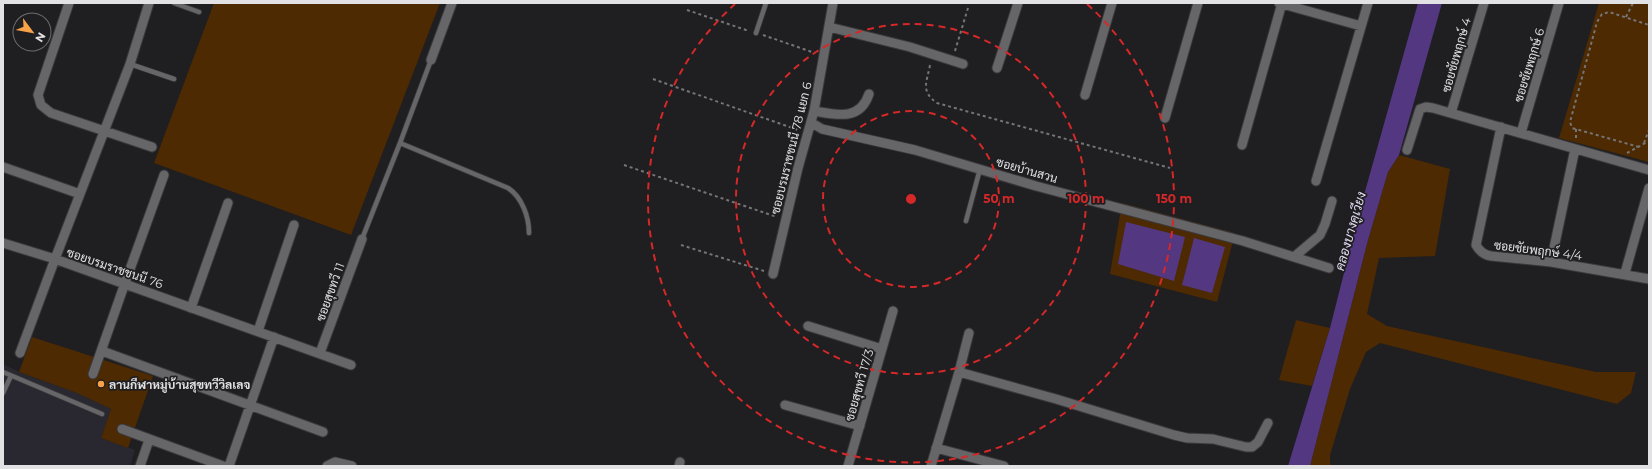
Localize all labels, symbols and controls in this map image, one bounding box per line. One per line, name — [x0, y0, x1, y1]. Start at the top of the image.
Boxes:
north arrow — [12, 12, 52, 52]
street label: ซอยชัยพฤกษ์ 4 — [1438, 16, 1474, 94]
street label: ซอยชัยพฤกษ์ 6 — [1511, 26, 1547, 104]
text: N — [32, 30, 49, 45]
street label: ซอยบรมราชชนนี 78 แยก 6 — [767, 80, 815, 216]
street label: ซอยบ้านสวน — [995, 154, 1060, 186]
water label: คลองบางคูเวียง — [1330, 189, 1371, 273]
text: 50 m — [983, 191, 1015, 206]
text: 100 m — [1068, 191, 1104, 206]
text: 150 m — [1156, 191, 1192, 206]
centre of rings — [904, 192, 918, 206]
street label: ซอยชัยพฤกษ์ 4/4 — [1493, 237, 1583, 263]
street label: ซอยบรมราชชนนี 76 — [65, 244, 165, 292]
street label: ซอยสุขทวี 11 — [312, 261, 349, 324]
street label: ซอยสุขทวี 17/3 — [842, 347, 878, 423]
place label: ลานกีฬาหมู่บ้านสุขทวีวิลเลจ — [109, 377, 250, 393]
marker: ลานกีฬาหมู่บ้านสุขทวีวิลเลจ — [96, 379, 106, 389]

